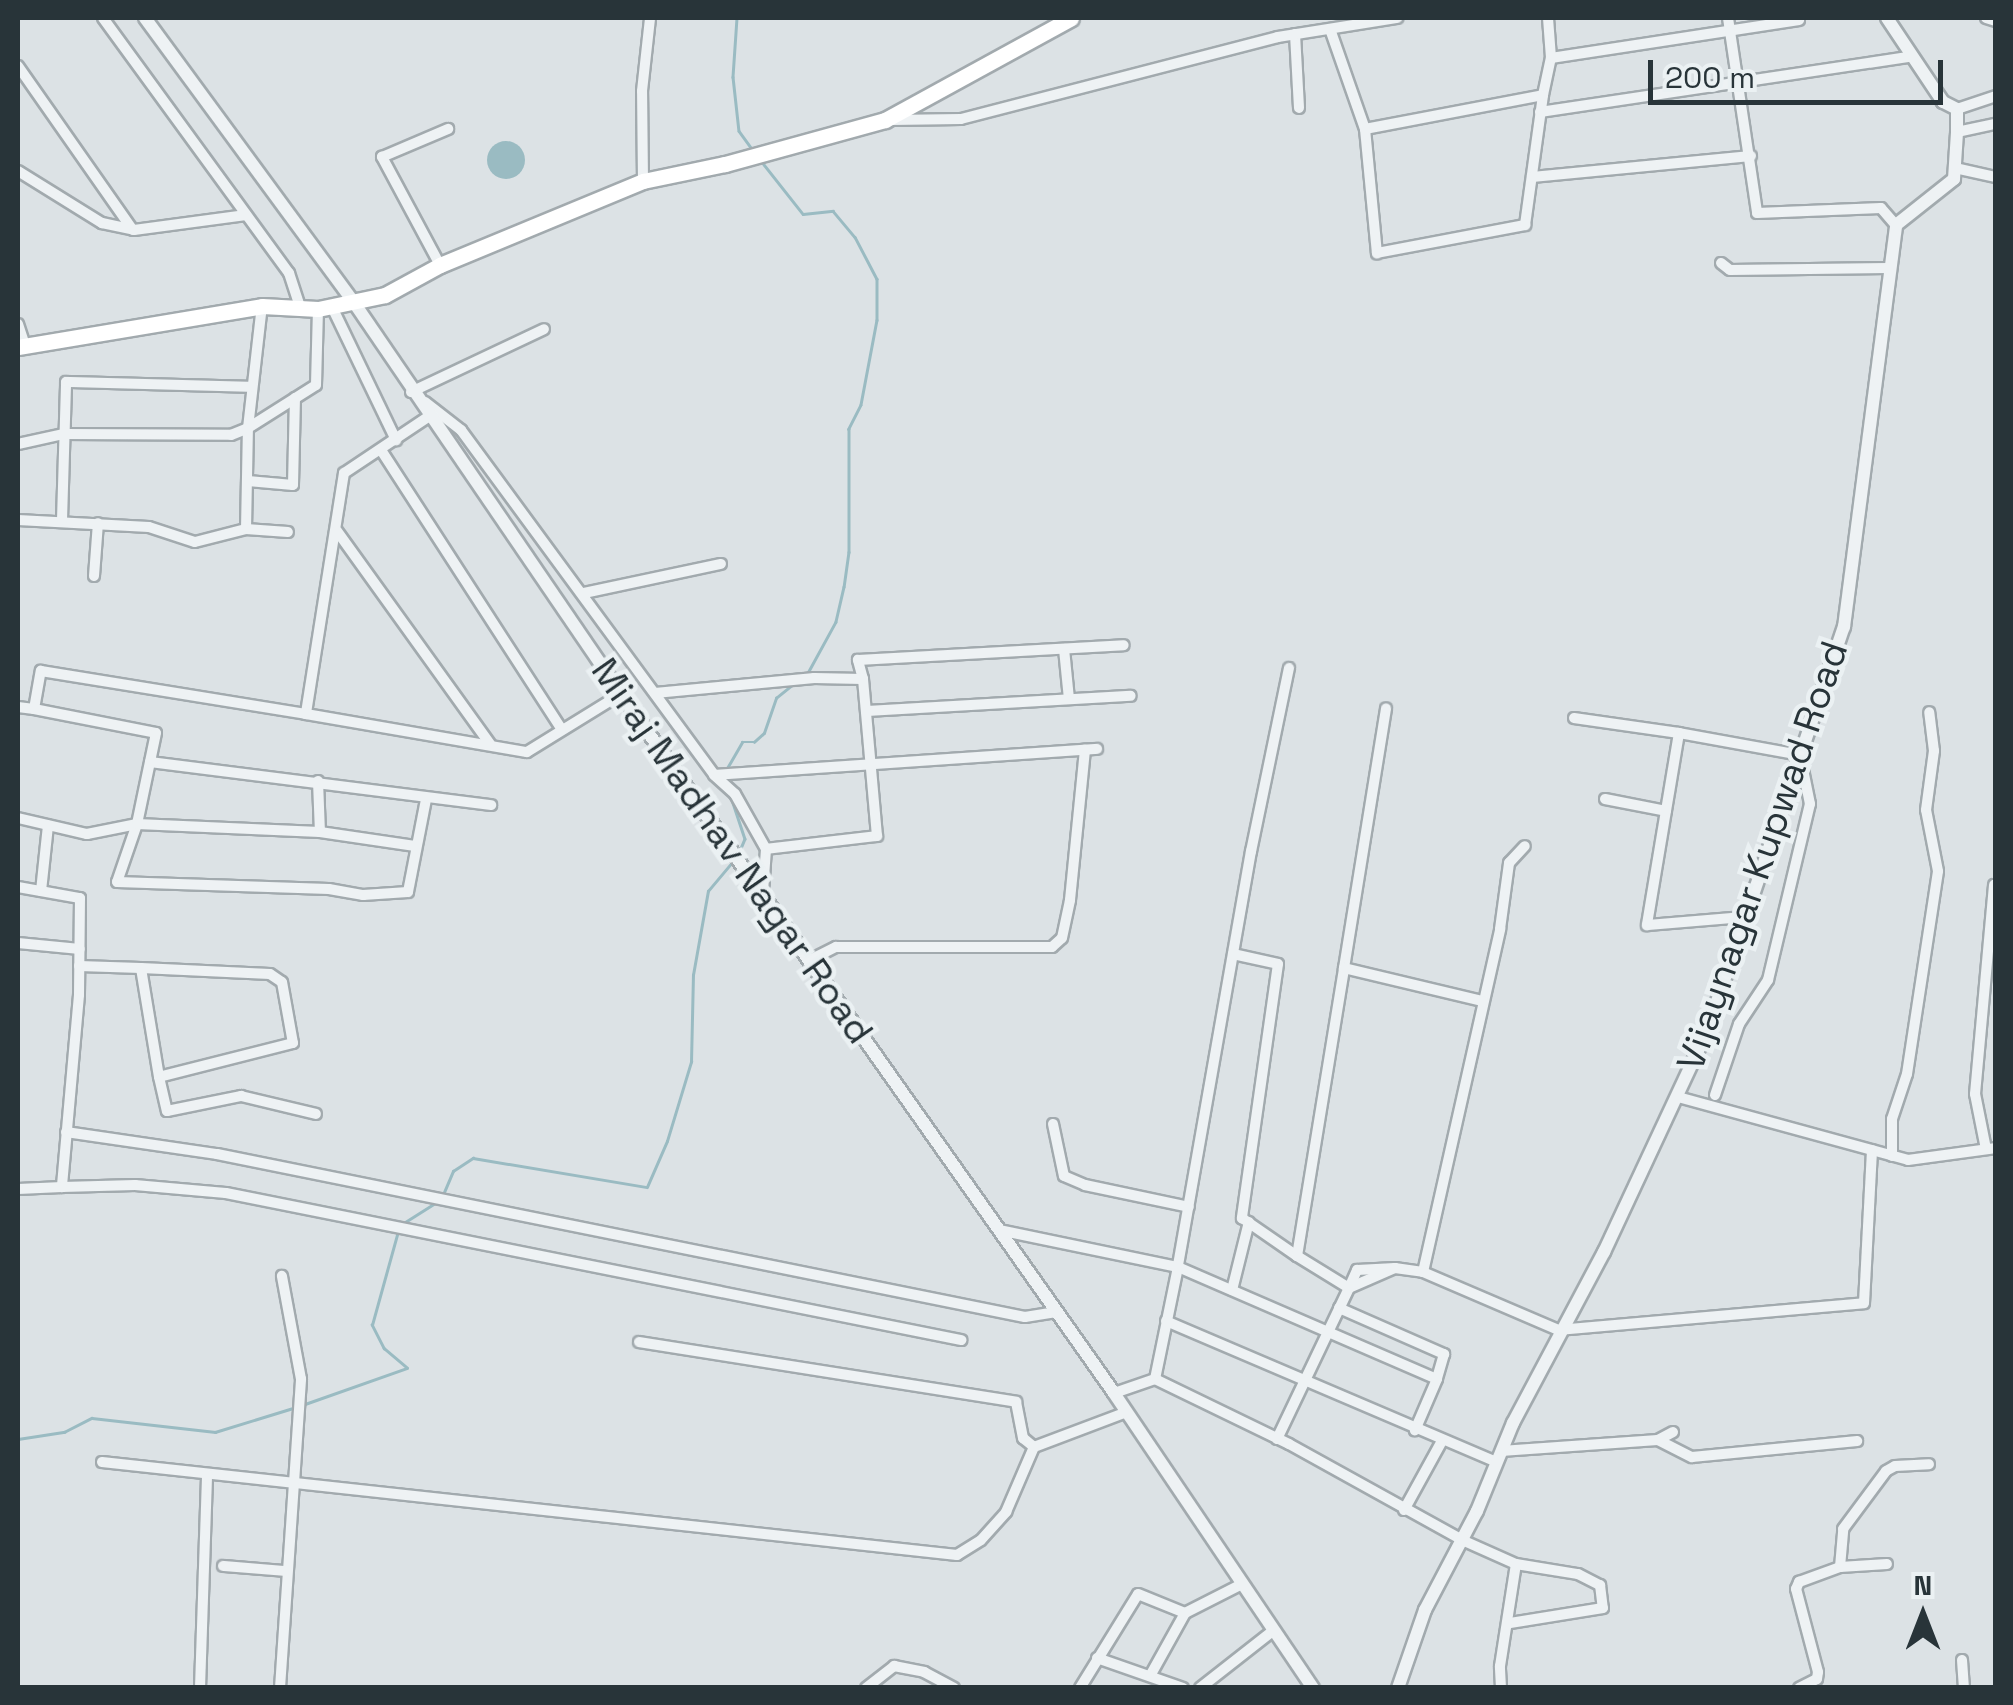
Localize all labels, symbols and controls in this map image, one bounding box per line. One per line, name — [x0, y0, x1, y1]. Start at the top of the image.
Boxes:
scale bar — [1653, 40, 1948, 102]
text: 200 m — [1665, 58, 1755, 97]
street label: Vijaynagar Kupwad Road — [1668, 635, 1858, 1077]
street label: Miraj Madhav Nagar Road — [581, 649, 883, 1053]
north arrow — [1873, 1565, 1973, 1665]
text: N — [1914, 1567, 1932, 1603]

